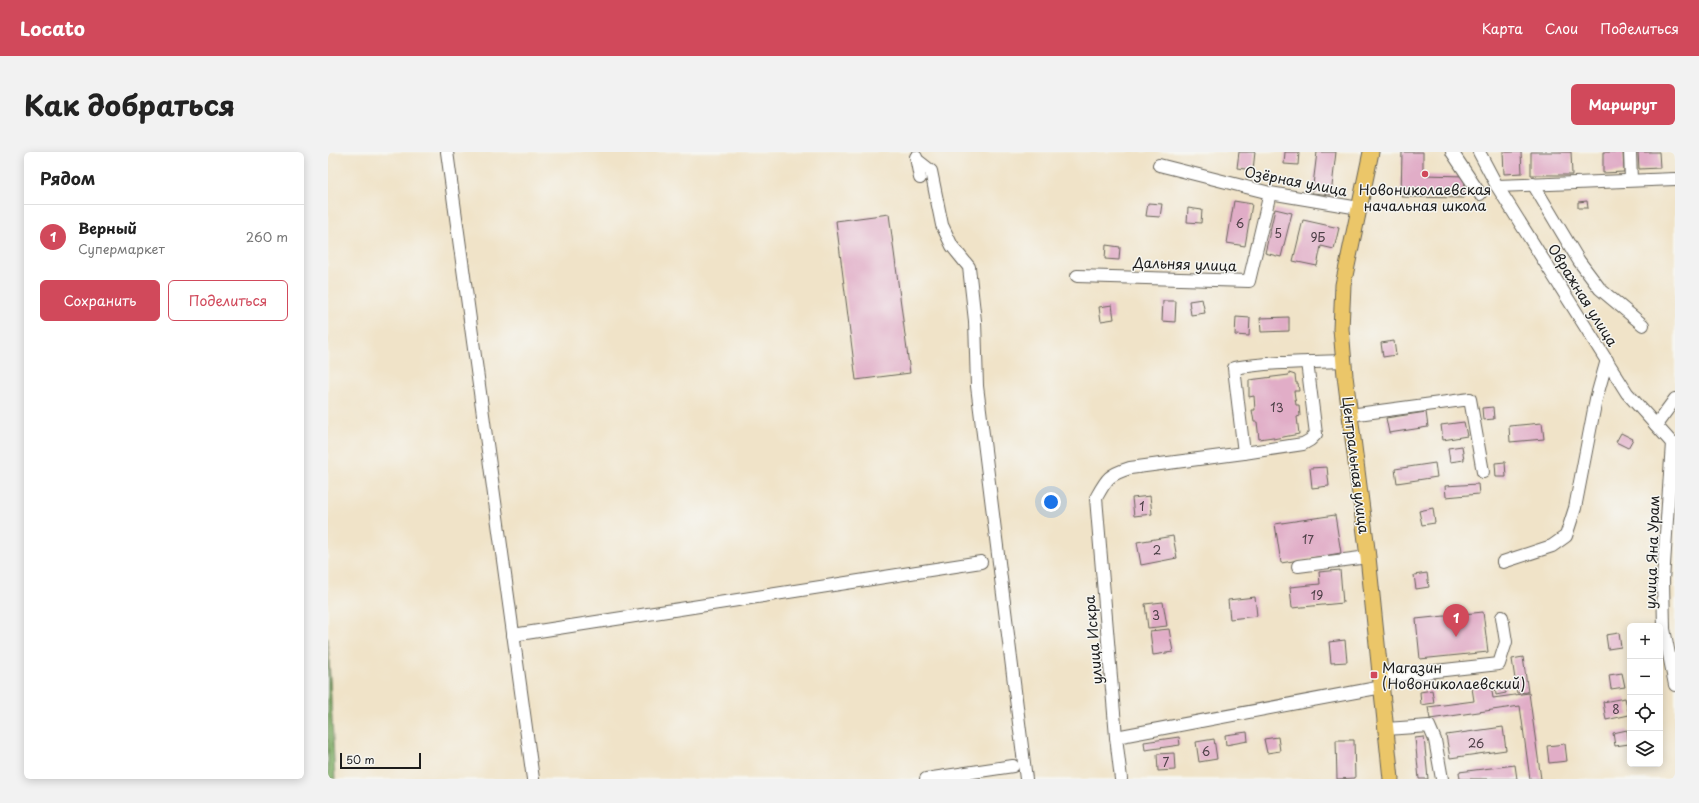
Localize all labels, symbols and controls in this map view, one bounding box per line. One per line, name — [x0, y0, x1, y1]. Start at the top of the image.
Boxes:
text: Locato — [20, 14, 85, 42]
text: Карта — [1482, 18, 1523, 39]
text: Слои — [1545, 18, 1578, 39]
text: Поделиться — [1600, 18, 1679, 39]
text: Как добраться — [24, 83, 235, 126]
button: Маршрут — [1571, 84, 1675, 125]
street label: Озёрная улица — [1243, 161, 1349, 201]
text: Рядом — [40, 165, 95, 191]
marker: Новониколаевская начальная школа — [1420, 169, 1430, 179]
place label: Новониколаевская начальная школа — [1359, 179, 1491, 216]
house number: 6 — [1236, 214, 1244, 232]
text: Верный — [78, 216, 137, 239]
house number: 5 — [1274, 224, 1282, 242]
text: 1 — [50, 227, 56, 246]
text: 260 m — [246, 227, 288, 246]
house number: 9Б — [1311, 228, 1326, 246]
text: Супермаркет — [78, 239, 165, 258]
street label: Овражная улица — [1543, 240, 1623, 351]
street label: Дальняя улица — [1132, 252, 1237, 276]
button: Сохранить — [40, 280, 160, 321]
button: Поделиться — [168, 280, 288, 321]
street label: Центральная улица — [1337, 395, 1375, 535]
house number: 13 — [1270, 398, 1284, 416]
your location — [1041, 492, 1061, 512]
street label: улица Яна Урам — [1640, 495, 1664, 609]
house number: 1 — [1139, 497, 1145, 515]
house number: 17 — [1302, 530, 1314, 548]
house number: 2 — [1153, 541, 1161, 559]
house number: 19 — [1311, 586, 1323, 604]
street label: улица Искра — [1079, 594, 1107, 685]
pin: 1 — [1443, 604, 1469, 637]
house number: 3 — [1152, 606, 1160, 624]
map controls — [1627, 623, 1663, 767]
button: + — [1627, 623, 1663, 659]
place label: Магазин (Новониколаевский) — [1382, 657, 1525, 694]
button: − — [1627, 659, 1663, 695]
marker: Магазин (Новониколаевский) — [1369, 670, 1379, 680]
button: locate — [1627, 695, 1663, 731]
house number: 8 — [1612, 700, 1620, 718]
button: layers — [1627, 731, 1663, 767]
house number: 26 — [1468, 734, 1484, 752]
house number: 6 — [1202, 742, 1210, 760]
scale bar — [340, 751, 421, 770]
text: 50 m — [346, 751, 375, 768]
house number: 7 — [1163, 753, 1170, 771]

